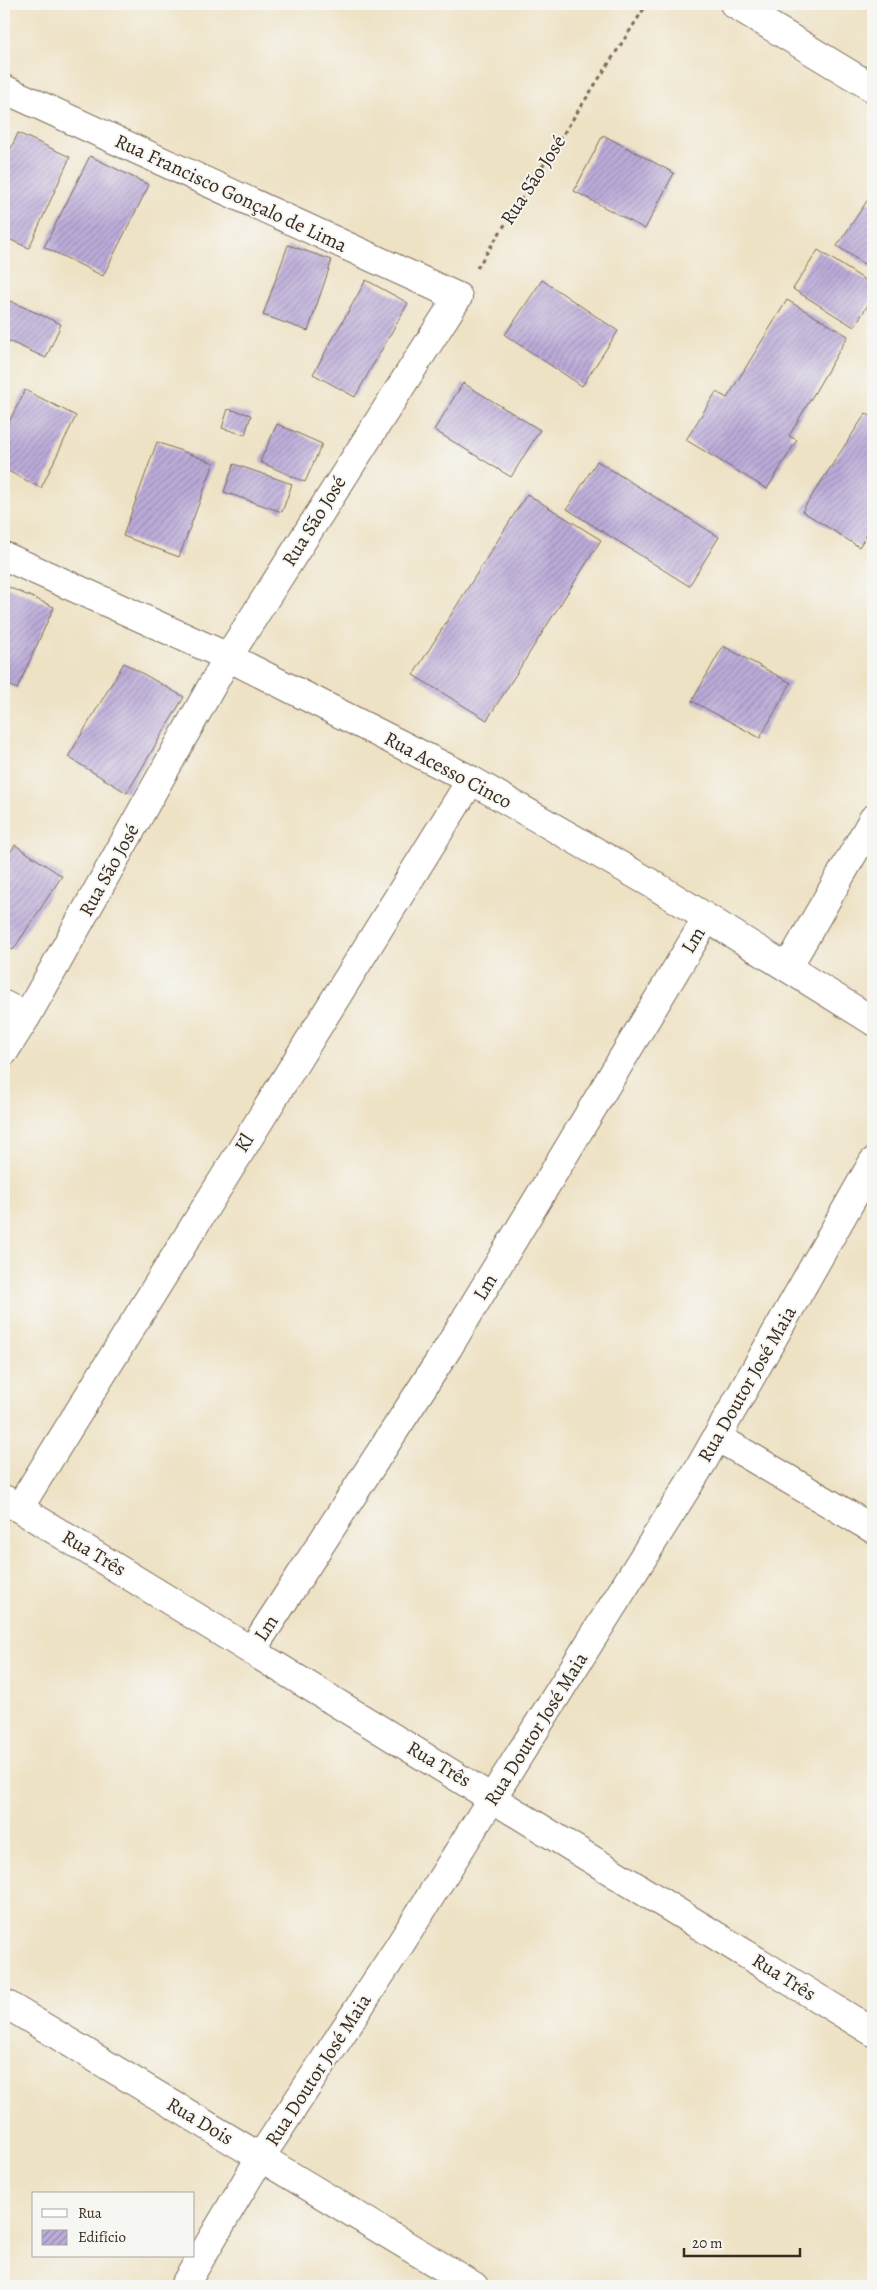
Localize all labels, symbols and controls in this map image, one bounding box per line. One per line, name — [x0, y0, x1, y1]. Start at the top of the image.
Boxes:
street label: Rua Francisco Gonçalo de Lima — [111, 127, 352, 259]
street label: Rua São José — [494, 130, 572, 230]
street label: Rua São José — [276, 471, 352, 571]
street label: Rua Acesso Cinco — [379, 725, 517, 815]
street label: Rua São José — [72, 819, 146, 921]
street label: Lm — [675, 921, 712, 958]
street label: Kl — [228, 1128, 260, 1158]
street label: Lm — [467, 1268, 504, 1305]
street label: Rua Doutor José Maia — [691, 1300, 803, 1467]
street label: Rua Três — [57, 1523, 131, 1583]
street label: Lm — [247, 1609, 285, 1647]
street label: Rua Doutor José Maia — [478, 1646, 595, 1811]
street label: Rua Três — [402, 1734, 476, 1794]
street label: Rua Três — [747, 1947, 821, 2007]
street label: Rua Doutor José Maia — [259, 1988, 378, 2151]
street label: Rua Dois — [162, 2091, 238, 2151]
legend — [32, 2192, 195, 2258]
text: Rua — [78, 2203, 102, 2223]
scale bar — [684, 2225, 801, 2257]
text: Edifício — [78, 2227, 126, 2247]
text: 20 m — [692, 2233, 723, 2253]

